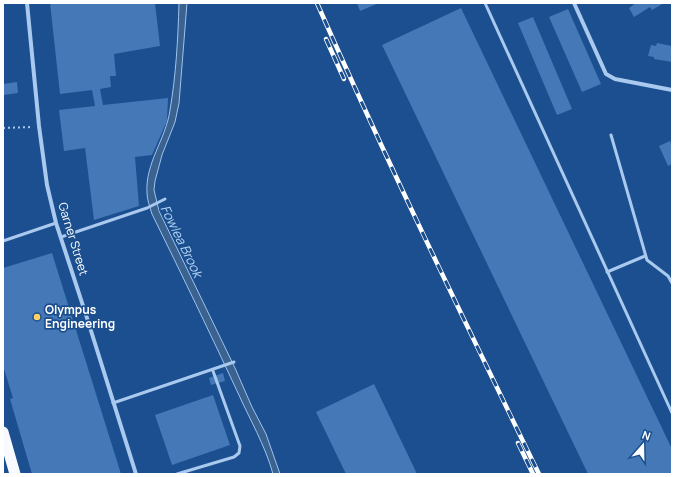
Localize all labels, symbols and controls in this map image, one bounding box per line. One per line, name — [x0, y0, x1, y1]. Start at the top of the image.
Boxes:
street label: Garner Street — [54, 200, 93, 278]
water label: Fowlea Brook — [157, 202, 208, 282]
place label: Olympus Engineering — [45, 301, 115, 332]
marker: Olympus Engineering — [32, 312, 42, 322]
north arrow — [623, 425, 663, 465]
text: N — [640, 427, 653, 444]

